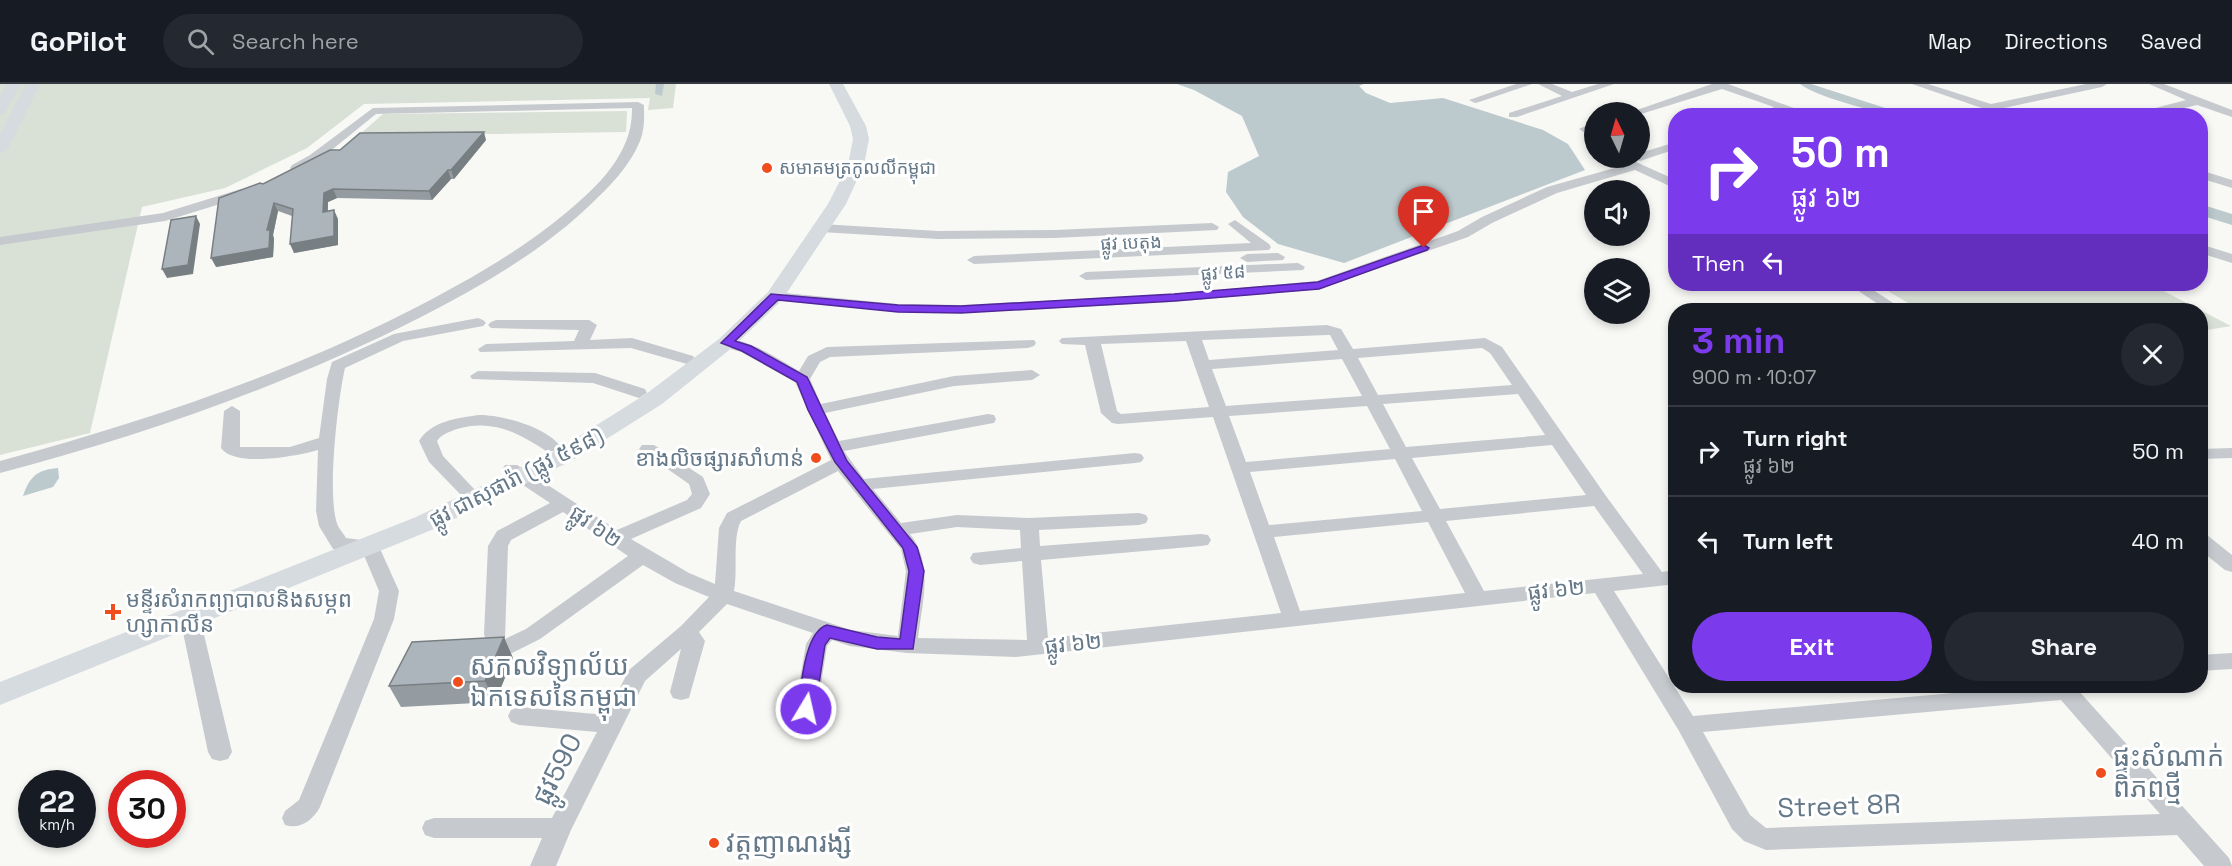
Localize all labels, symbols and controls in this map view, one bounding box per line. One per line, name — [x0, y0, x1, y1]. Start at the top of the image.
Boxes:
search box — [163, 14, 583, 68]
text: GoPilot — [30, 23, 127, 59]
icon: search — [184, 25, 217, 58]
text: Search here — [232, 27, 359, 55]
text: Map — [1928, 28, 1972, 55]
text: Directions — [2005, 28, 2108, 55]
text: Saved — [2141, 28, 2202, 55]
north arrow — [1584, 102, 1650, 168]
map controls — [1584, 102, 1650, 324]
text: 50 m — [1791, 126, 1890, 179]
icon: right — [1692, 132, 1770, 210]
place label: សមាគមត្រកូលលីកម្ពុជា — [779, 156, 936, 185]
marker: សមាគមត្រកូលលីកម្ពុជា — [760, 161, 774, 175]
button: sound — [1584, 180, 1650, 246]
text: ផ្លូវ ៦២ — [1791, 180, 1861, 215]
pin — [1398, 186, 1449, 248]
icon: arrive — [1407, 195, 1440, 228]
street label: ផ្លូវ បេតុង — [1100, 230, 1162, 260]
icon: left — [1757, 246, 1790, 279]
text: Then — [1692, 249, 1745, 277]
button: layers — [1584, 258, 1650, 324]
street label: ផ្លូវ ៥៨ — [1200, 259, 1246, 291]
text: 3 min — [1692, 318, 1786, 364]
button: close — [2121, 323, 2184, 386]
text: 900 m · 10:07 — [1692, 364, 1816, 390]
street label: ផ្លូវ ជាសុផារ៉ា (ផ្លូវ ៥៩៨) — [424, 421, 611, 539]
text: Turn right — [1743, 424, 1848, 452]
icon: right — [1692, 435, 1725, 468]
text: 50 m — [2132, 437, 2184, 465]
place label: ខាងលិចផ្សារសាំហាន់ — [635, 444, 804, 472]
marker: ខាងលិចផ្សារសាំហាន់ — [809, 451, 823, 465]
text: ផ្លូវ ៦២ — [1743, 453, 1795, 479]
street label: ផ្លូវ ៦២ — [561, 498, 628, 559]
icon: left — [1692, 525, 1725, 558]
text: Turn left — [1743, 527, 1833, 555]
text: 40 m — [2132, 527, 2184, 555]
street label: ផ្លូវ ៦២ — [1526, 572, 1587, 612]
place label: មន្ទីរសំរាកព្យាបាលនិងសម្ភព ហ្សាកាលីន — [126, 585, 352, 638]
marker: មន្ទីរសំរាកព្យាបាលនិងសម្ភព ហ្សាកាលីន — [104, 603, 122, 621]
button: Exit — [1692, 612, 1932, 681]
button: Share — [1944, 612, 2184, 681]
street label: ផ្លូវ ៦២ — [1043, 626, 1104, 666]
place label: សកលវិទ្យាល័យ ឯកទេសនៃកម្ពុជា — [470, 648, 637, 721]
marker: សកលវិទ្យាល័យ ឯកទេសនៃកម្ពុជា — [451, 675, 465, 689]
position arrow — [774, 677, 838, 741]
street label: ផ្លូវ590 — [524, 727, 596, 814]
place label: ផ្ទះសំណាក់ ពិភពថ្មី — [2113, 739, 2224, 805]
marker: ផ្ទះសំណាក់ ពិភពថ្មី — [2094, 766, 2108, 780]
speed limit sign: 30 — [108, 770, 186, 848]
text: 22 — [39, 782, 75, 821]
street label: Street 8R — [1777, 786, 1901, 825]
text: km/h — [39, 815, 75, 834]
place label: វត្តញាណរង្សី — [726, 825, 852, 860]
marker: វត្តញាណរង្សី — [707, 836, 721, 850]

